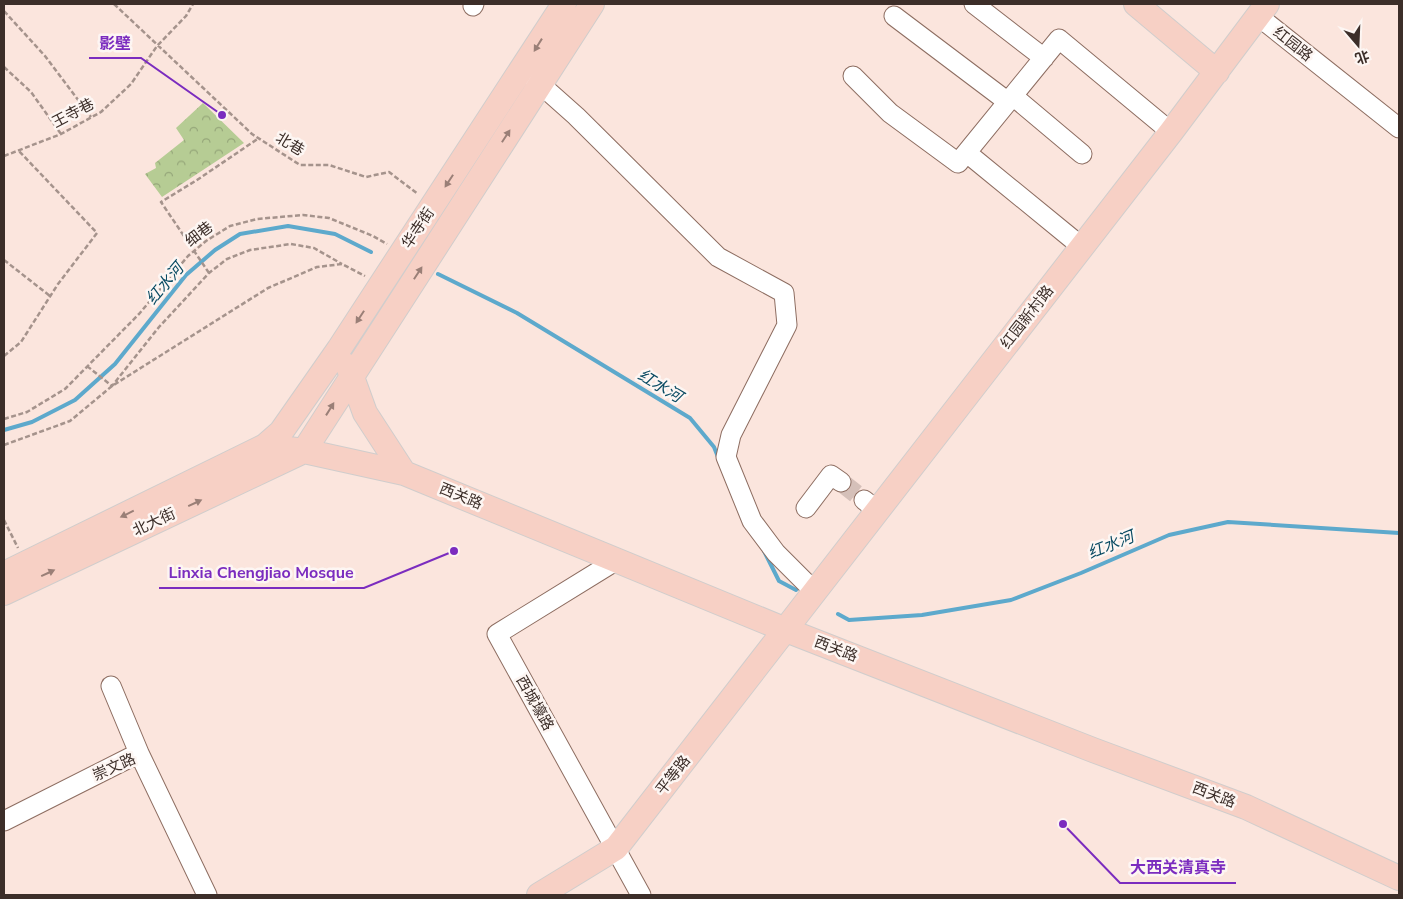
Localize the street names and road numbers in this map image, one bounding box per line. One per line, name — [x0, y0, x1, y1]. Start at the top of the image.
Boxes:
street label: 红园路 — [1269, 22, 1317, 66]
street label: 王寺巷 — [48, 94, 98, 132]
street label: 北巷 — [272, 128, 308, 160]
street label: 华寺街 — [397, 204, 439, 252]
street label: 细巷 — [181, 217, 217, 251]
street label: 红园新村路 — [996, 281, 1058, 353]
street label: 西关路 — [436, 478, 486, 514]
street label: 北大街 — [129, 503, 179, 541]
street label: 西关路 — [811, 632, 861, 666]
street label: 西城壕路 — [512, 672, 558, 734]
street label: 崇文路 — [89, 749, 139, 785]
street label: 平等路 — [651, 751, 695, 799]
street label: 西关路 — [1189, 778, 1239, 812]

